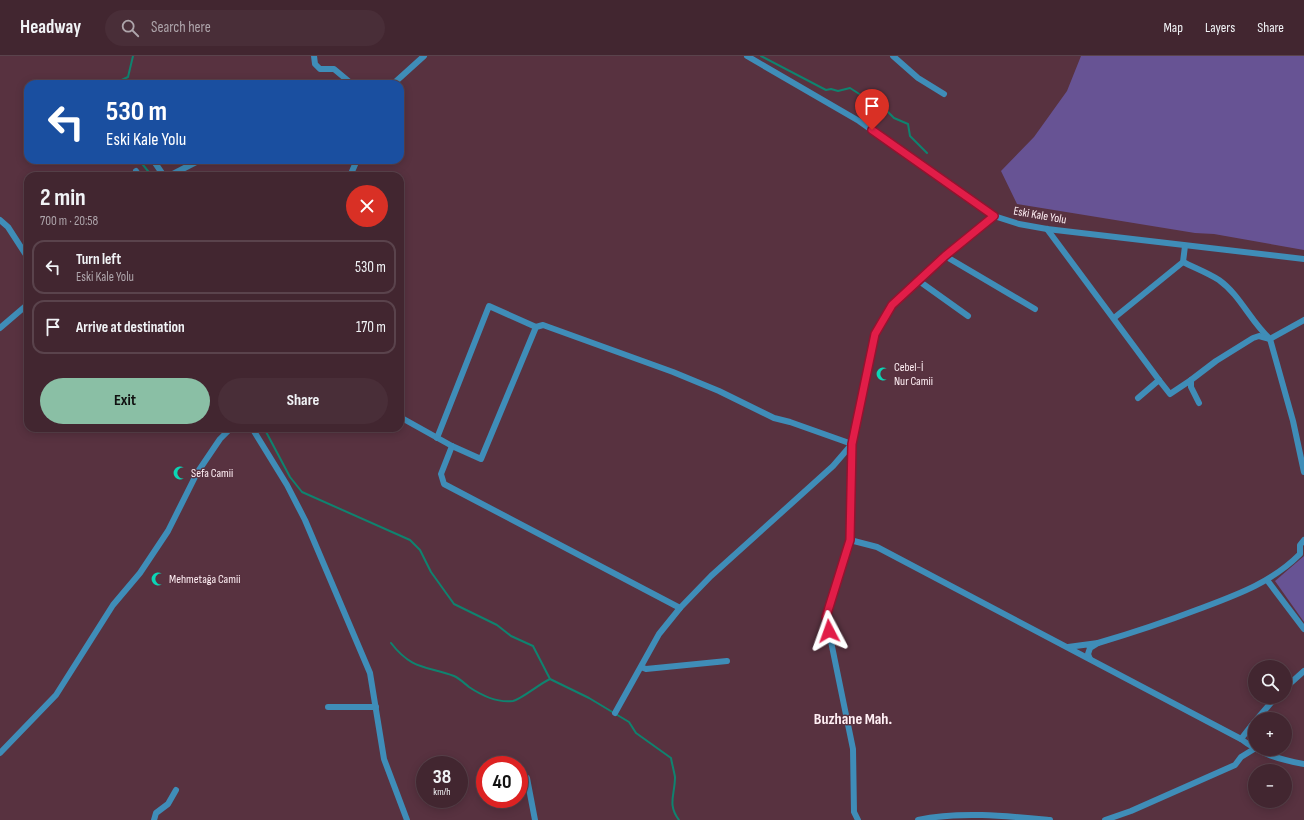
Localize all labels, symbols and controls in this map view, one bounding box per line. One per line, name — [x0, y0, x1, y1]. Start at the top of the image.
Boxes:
search box — [105, 10, 385, 46]
text: Headway — [20, 16, 81, 39]
icon: search — [119, 17, 141, 39]
text: Search here — [151, 18, 211, 37]
text: Map — [1163, 19, 1183, 36]
text: Layers — [1205, 19, 1235, 36]
text: Share — [1257, 19, 1284, 36]
pin — [855, 89, 889, 130]
text: 530 m — [106, 95, 167, 128]
icon: arrive — [861, 95, 883, 117]
icon: left — [40, 96, 92, 148]
text: Eski Kale Yolu — [106, 129, 186, 150]
text: 2 min — [40, 183, 86, 212]
button: close — [346, 185, 388, 227]
street label: Eski Kale Yolu — [1012, 203, 1068, 228]
text: 700 m · 20:58 — [40, 213, 98, 229]
text: Turn left — [76, 250, 121, 269]
icon: left — [42, 256, 64, 278]
text: 530 m — [355, 258, 386, 277]
text: Eski Kale Yolu — [76, 269, 134, 285]
icon: arrive — [42, 316, 64, 338]
text: Arrive at destination — [76, 318, 185, 337]
text: 170 m — [356, 318, 386, 337]
place label: Cebel-İ Nur Camii — [894, 360, 933, 389]
mosque icon: Cebel-İ Nur Camii — [875, 366, 891, 382]
button: Exit — [40, 378, 210, 424]
button: Share — [218, 378, 388, 424]
mosque icon: Sefa Camii — [172, 465, 188, 481]
place label: Sefa Camii — [191, 466, 233, 481]
mosque icon: Mehmetağa Camii — [150, 571, 166, 587]
place label: Mehmetağa Camii — [169, 572, 240, 587]
position arrow — [808, 610, 850, 652]
map controls — [1248, 660, 1292, 808]
button: search — [1248, 660, 1292, 704]
district label: Buzhane Mah. — [814, 710, 892, 729]
button: + — [1248, 712, 1292, 756]
speed limit sign: 40 — [476, 756, 528, 808]
button: − — [1248, 764, 1292, 808]
text: 38 — [433, 765, 451, 789]
text: km/h — [433, 786, 451, 798]

